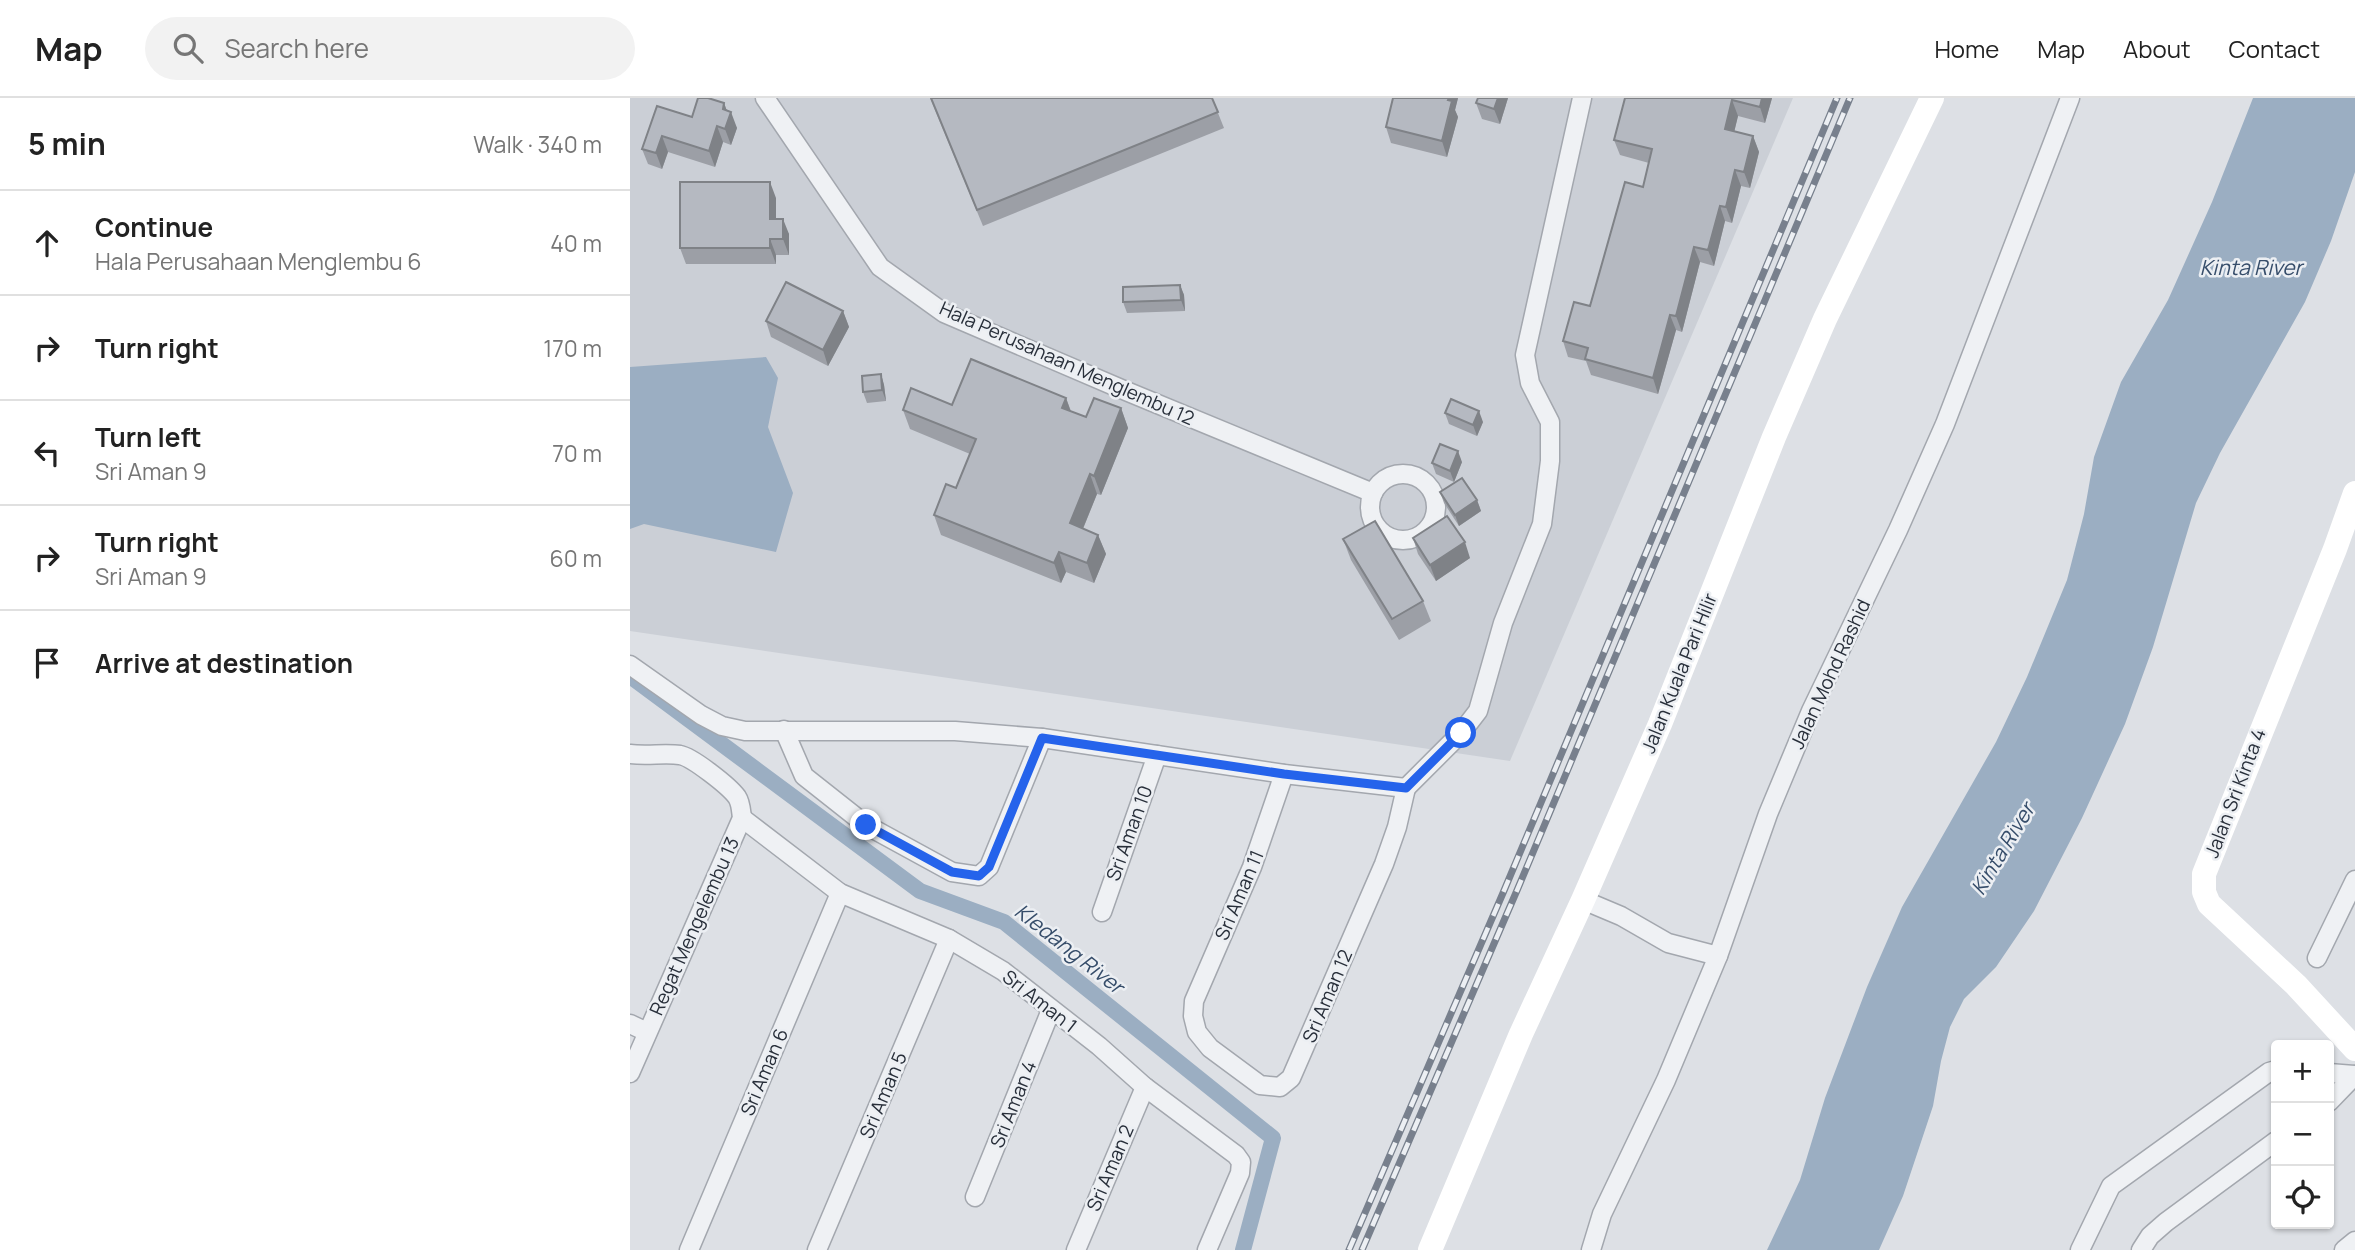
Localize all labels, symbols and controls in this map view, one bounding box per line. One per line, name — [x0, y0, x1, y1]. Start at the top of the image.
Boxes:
search box — [145, 17, 635, 80]
text: Map — [35, 26, 103, 71]
icon: search — [169, 29, 207, 67]
text: Search here — [225, 30, 369, 66]
text: Home — [1934, 32, 1999, 65]
text: Map — [2037, 32, 2085, 65]
text: About — [2123, 32, 2191, 65]
text: Contact — [2229, 32, 2320, 65]
text: 5 min — [28, 123, 106, 164]
text: Walk · 340 m — [473, 128, 602, 160]
text: Continue — [95, 209, 213, 245]
icon: ahead — [28, 224, 66, 262]
text: 40 m — [550, 227, 602, 259]
text: Hala Perusahaan Menglembu 6 — [95, 245, 422, 277]
water label: Kinta River — [2200, 253, 2305, 281]
street label: Hala Perusahaan Menglembu 12 — [936, 295, 1198, 431]
icon: right — [28, 329, 66, 367]
text: Turn right — [95, 330, 219, 366]
text: 170 m — [543, 332, 602, 364]
text: Turn left — [95, 419, 202, 455]
icon: left — [28, 434, 66, 472]
text: 70 m — [552, 437, 602, 469]
text: Sri Aman 9 — [95, 455, 207, 487]
text: Turn right — [95, 524, 219, 560]
icon: right — [28, 539, 66, 577]
text: 60 m — [550, 542, 602, 574]
text: Sri Aman 9 — [95, 560, 207, 592]
street label: Jalan Kuala Pari Hilir — [1635, 589, 1723, 757]
street label: Jalan Mohd Rashid — [1784, 595, 1876, 753]
icon: arrive — [28, 644, 66, 682]
text: Arrive at destination — [95, 645, 353, 681]
route start — [1445, 717, 1476, 748]
street label: Jalan Sri Kinta 4 — [2198, 725, 2272, 861]
street label: Sri Aman 10 — [1100, 782, 1158, 884]
water label: Kinta River — [1964, 795, 2042, 900]
route end — [850, 809, 881, 840]
street label: Regat Mengelembu 13 — [643, 833, 745, 1019]
street label: Sri Aman 11 — [1208, 846, 1270, 944]
water label: Kledang River — [1009, 897, 1132, 1001]
street label: Sri Aman 12 — [1296, 945, 1358, 1047]
street label: Sri Aman 1 — [997, 964, 1083, 1038]
street label: Sri Aman 6 — [734, 1024, 794, 1120]
map controls — [2271, 1040, 2334, 1229]
button: + — [2271, 1040, 2334, 1103]
street label: Sri Aman 5 — [853, 1048, 913, 1142]
street label: Sri Aman 4 — [984, 1057, 1042, 1151]
button: − — [2271, 1103, 2334, 1166]
street label: Sri Aman 2 — [1080, 1121, 1140, 1215]
button: locate — [2271, 1166, 2334, 1229]

